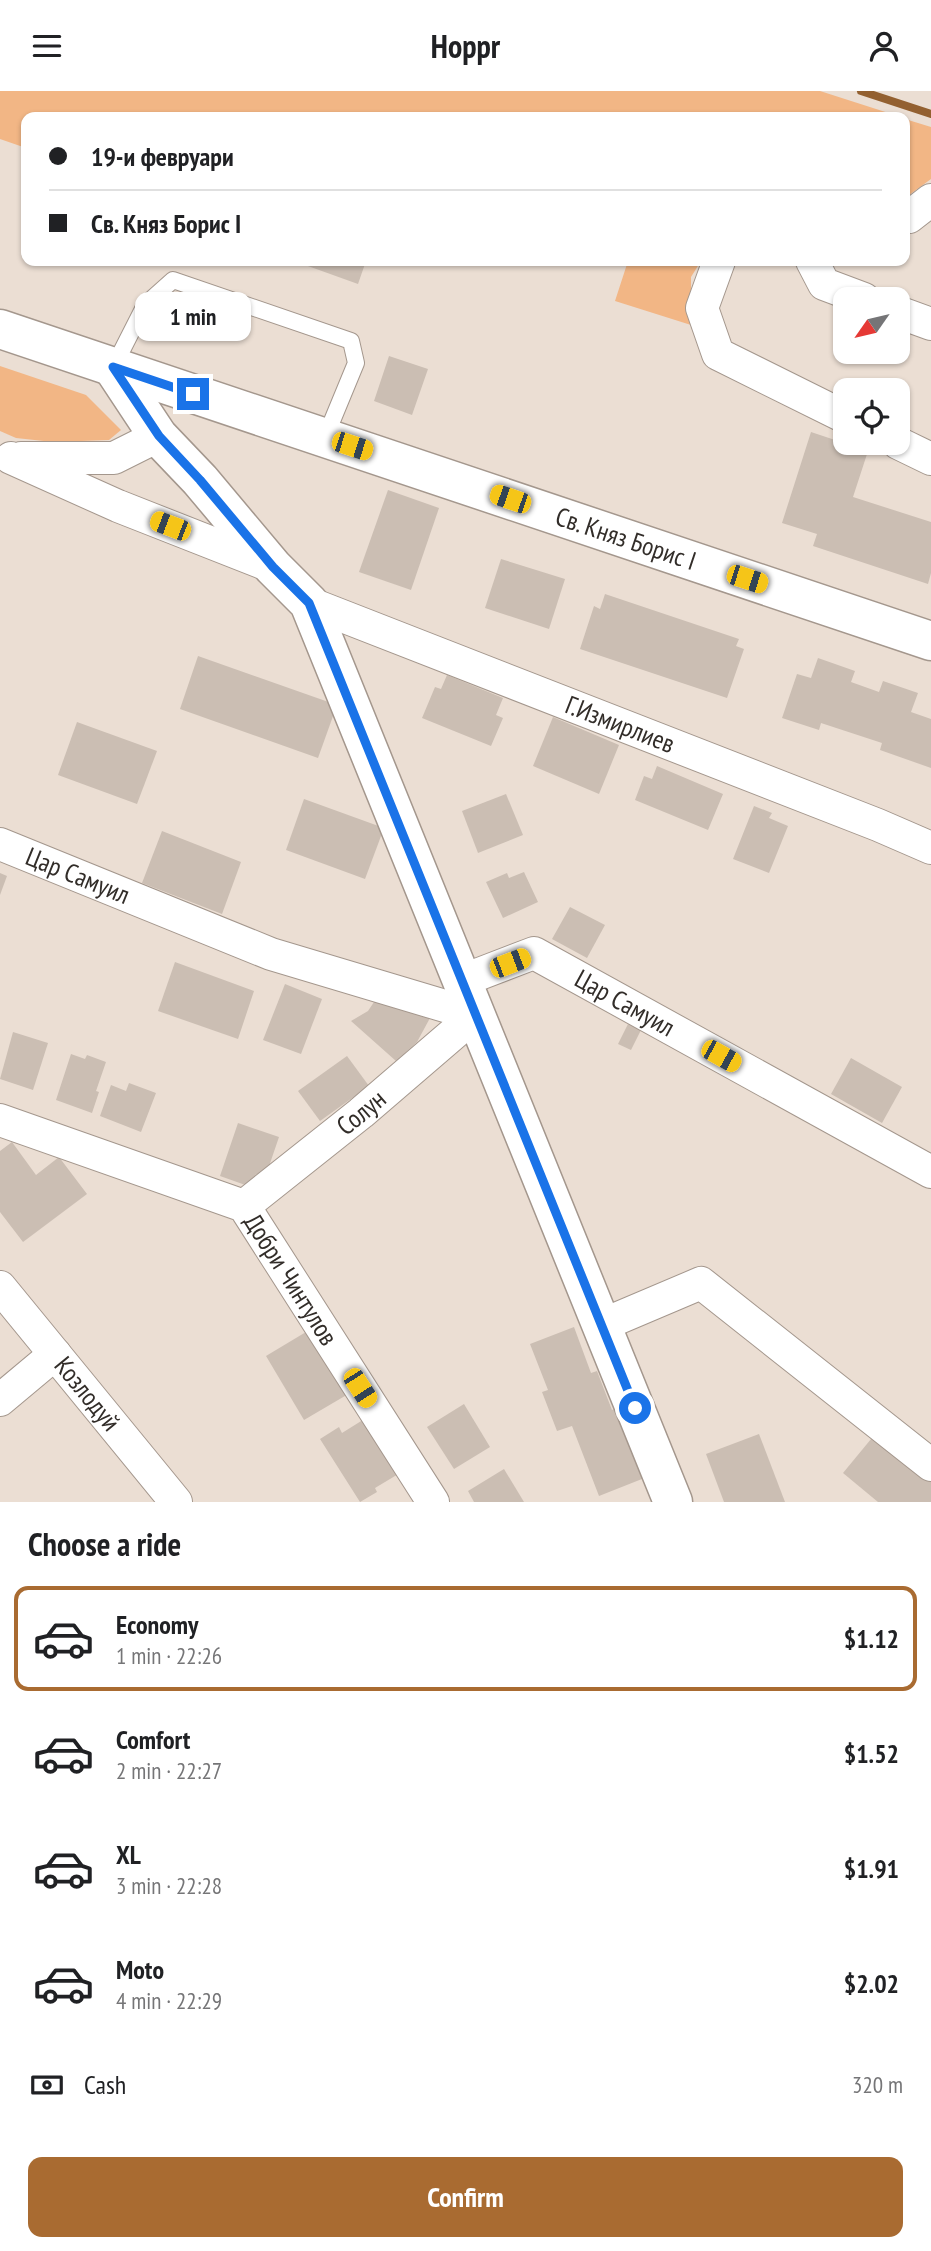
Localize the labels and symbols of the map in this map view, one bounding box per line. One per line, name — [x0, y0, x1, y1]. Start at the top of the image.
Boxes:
north arrow — [833, 287, 910, 364]
callout: 1 min — [135, 293, 251, 341]
route end — [177, 378, 209, 410]
car — [329, 430, 376, 462]
car — [487, 482, 534, 516]
street label: Св. Княз Борис I — [551, 499, 700, 577]
car — [147, 509, 194, 543]
car — [724, 563, 771, 595]
street label: Г.Измирлиев — [561, 688, 680, 760]
street label: Цар Самуил — [21, 839, 135, 911]
car — [487, 946, 534, 980]
street label: Цар Самуил — [569, 962, 681, 1044]
car — [698, 1037, 745, 1075]
street label: Солун — [330, 1082, 392, 1142]
street label: Добри Чинтулов — [237, 1207, 346, 1351]
street label: Козлодуй — [48, 1350, 128, 1437]
car — [340, 1365, 381, 1411]
route start — [619, 1392, 651, 1424]

